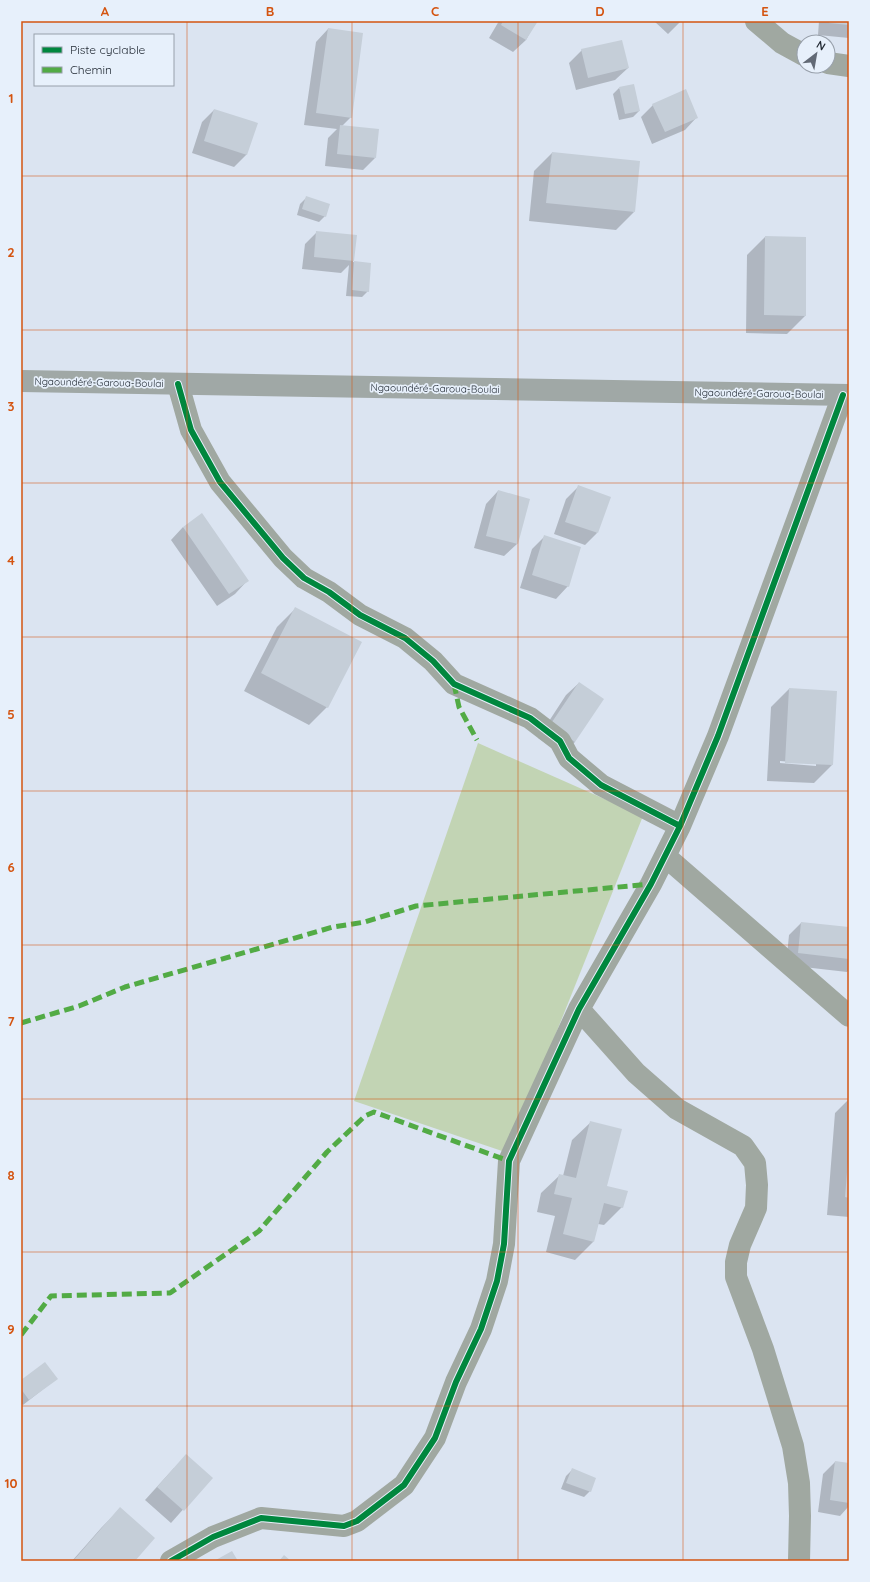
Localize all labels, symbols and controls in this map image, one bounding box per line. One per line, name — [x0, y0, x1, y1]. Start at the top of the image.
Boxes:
text: A — [101, 3, 110, 19]
text: B — [266, 3, 274, 19]
text: C — [431, 3, 439, 19]
text: D — [595, 3, 605, 19]
text: E — [761, 3, 769, 19]
legend — [34, 34, 174, 86]
north arrow — [796, 34, 836, 74]
text: N — [814, 37, 828, 54]
text: Piste cyclable — [70, 42, 146, 57]
text: Chemin — [70, 62, 112, 77]
text: 1 — [8, 90, 14, 106]
text: 2 — [7, 244, 15, 260]
street label: Ngaoundéré-Garoua-Boulai — [34, 375, 164, 390]
street label: Ngaoundéré-Garoua-Boulai — [370, 381, 500, 396]
street label: Ngaoundéré-Garoua-Boulai — [694, 386, 824, 401]
text: 3 — [8, 398, 15, 414]
text: 4 — [7, 552, 15, 568]
text: 5 — [7, 706, 15, 722]
text: 6 — [7, 859, 15, 875]
text: 7 — [7, 1013, 15, 1029]
text: 8 — [7, 1167, 15, 1183]
text: 9 — [7, 1321, 15, 1337]
text: 10 — [4, 1475, 18, 1491]

